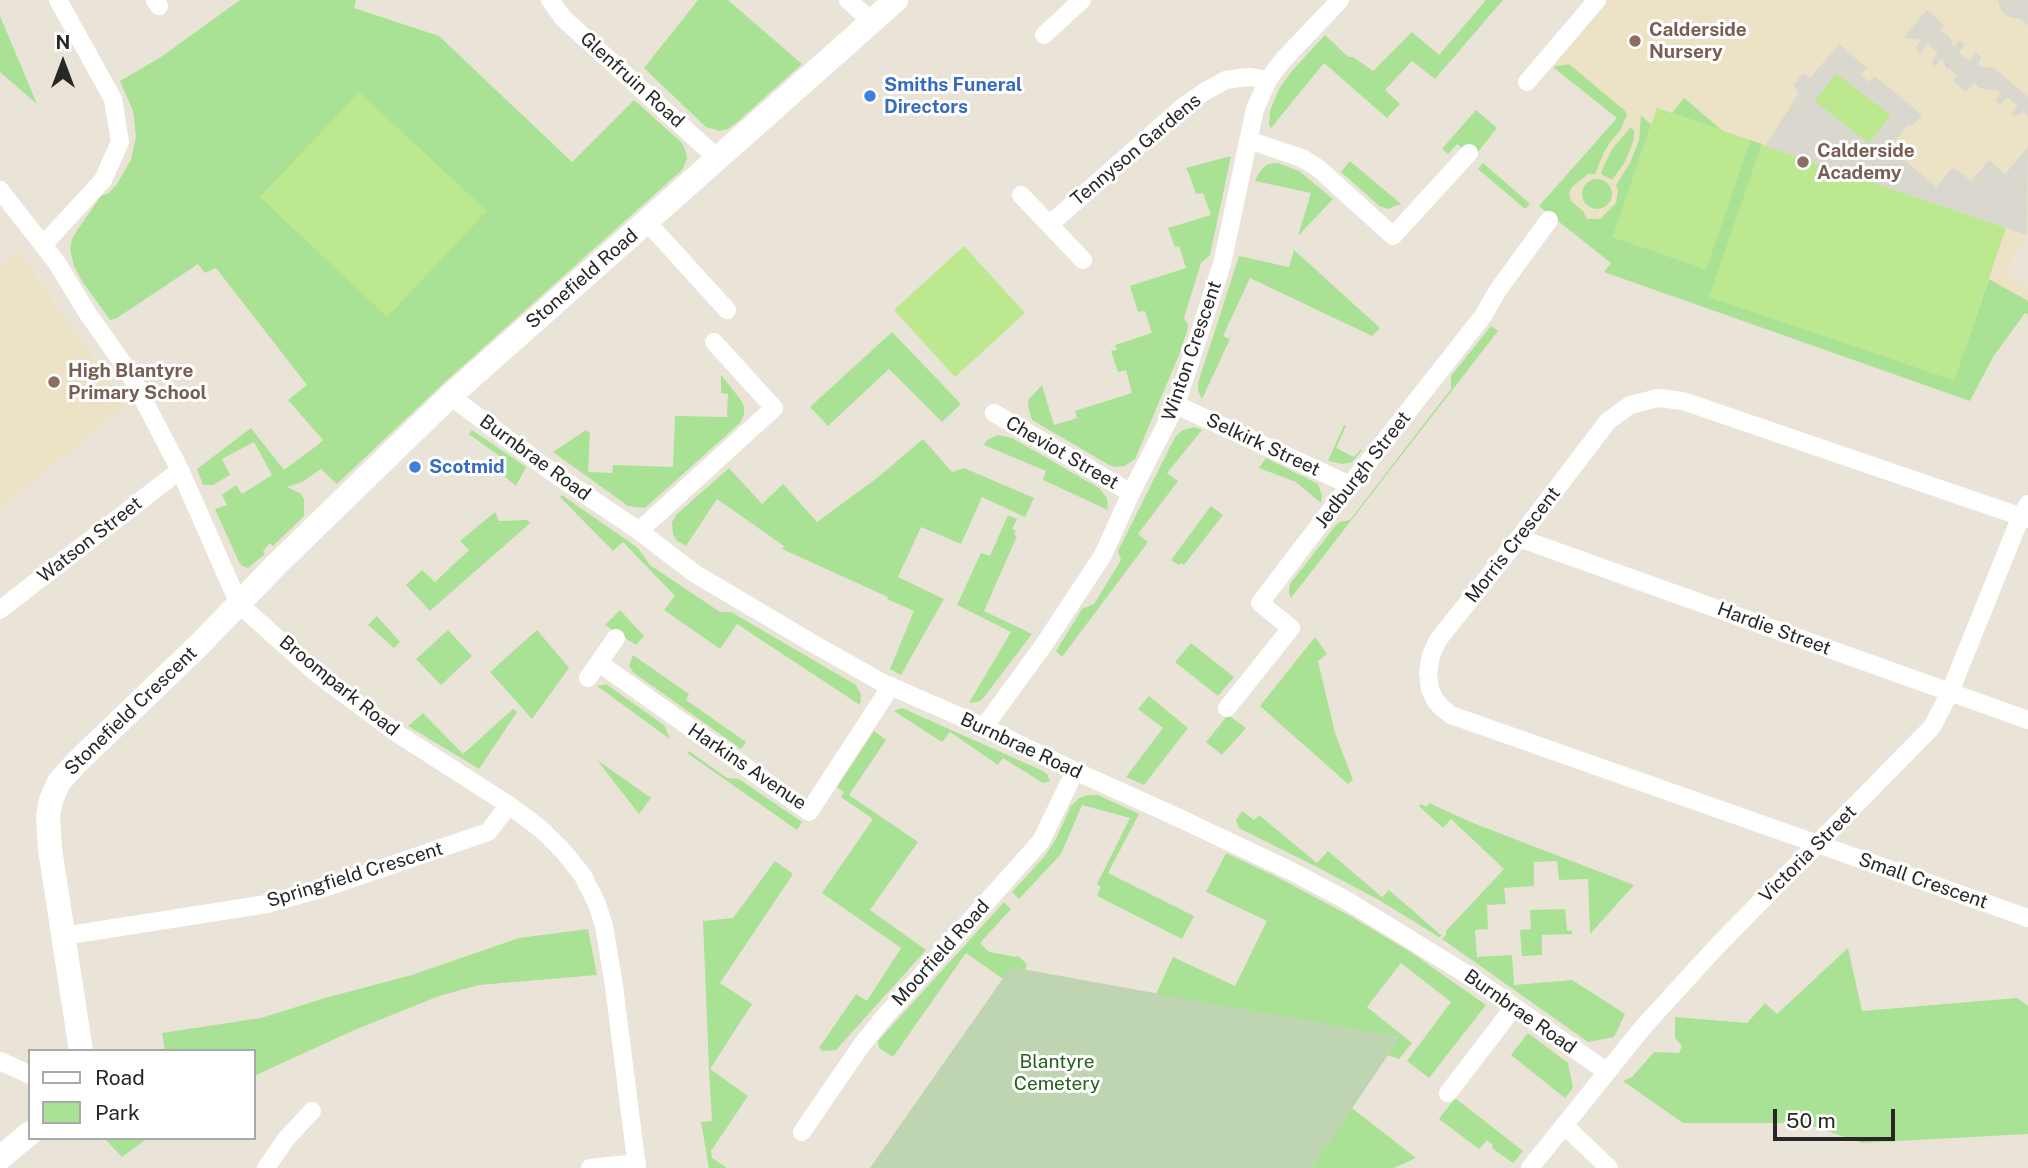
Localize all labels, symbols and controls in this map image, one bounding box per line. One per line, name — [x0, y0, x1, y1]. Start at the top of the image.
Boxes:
place label: Calderside Nursery — [1649, 19, 1747, 63]
street label: Glenfruin Road — [575, 27, 689, 133]
north arrow — [28, 28, 98, 98]
text: N — [56, 31, 70, 53]
marker: Calderside Nursery — [1627, 33, 1643, 49]
place label: Smiths Funeral Directors — [884, 74, 1022, 118]
marker: Smiths Funeral Directors — [862, 88, 878, 104]
street label: Tennyson Gardens — [1066, 89, 1206, 211]
place label: Calderside Academy — [1817, 140, 1915, 184]
marker: Calderside Academy — [1795, 154, 1811, 170]
street label: Stonefield Road — [521, 224, 643, 334]
street label: Winton Crescent — [1157, 278, 1227, 424]
place label: High Blantyre Primary School — [68, 360, 207, 404]
marker: High Blantyre Primary School — [46, 374, 62, 390]
street label: Jedburgh Street — [1310, 407, 1416, 533]
street label: Selkirk Street — [1203, 409, 1323, 481]
street label: Burnbrae Road — [475, 410, 595, 506]
street label: Cheviot Street — [1001, 411, 1123, 495]
place label: Scotmid — [429, 456, 505, 478]
marker: Scotmid — [407, 459, 423, 475]
street label: Morris Crescent — [1461, 482, 1565, 608]
street label: Watson Street — [33, 492, 147, 588]
street label: Hardie Street — [1714, 598, 1834, 660]
street label: Broompark Road — [275, 631, 403, 741]
street label: Stonefield Crescent — [60, 642, 202, 780]
street label: Burnbrae Road — [957, 708, 1085, 784]
street label: Harkins Avenue — [683, 719, 811, 815]
street label: Victoria Street — [1755, 801, 1861, 907]
street label: Springfield Crescent — [264, 837, 446, 913]
street label: Small Crescent — [1855, 848, 1991, 914]
street label: Moorfield Road — [888, 895, 994, 1011]
street label: Burnbrae Road — [1460, 965, 1580, 1059]
legend — [28, 1049, 256, 1140]
park label: Blantyre Cemetery — [1014, 1051, 1100, 1095]
text: Road — [95, 1065, 145, 1090]
scale bar — [1776, 1094, 1898, 1138]
text: Park — [95, 1100, 140, 1125]
text: 50 m — [1786, 1108, 1836, 1133]

